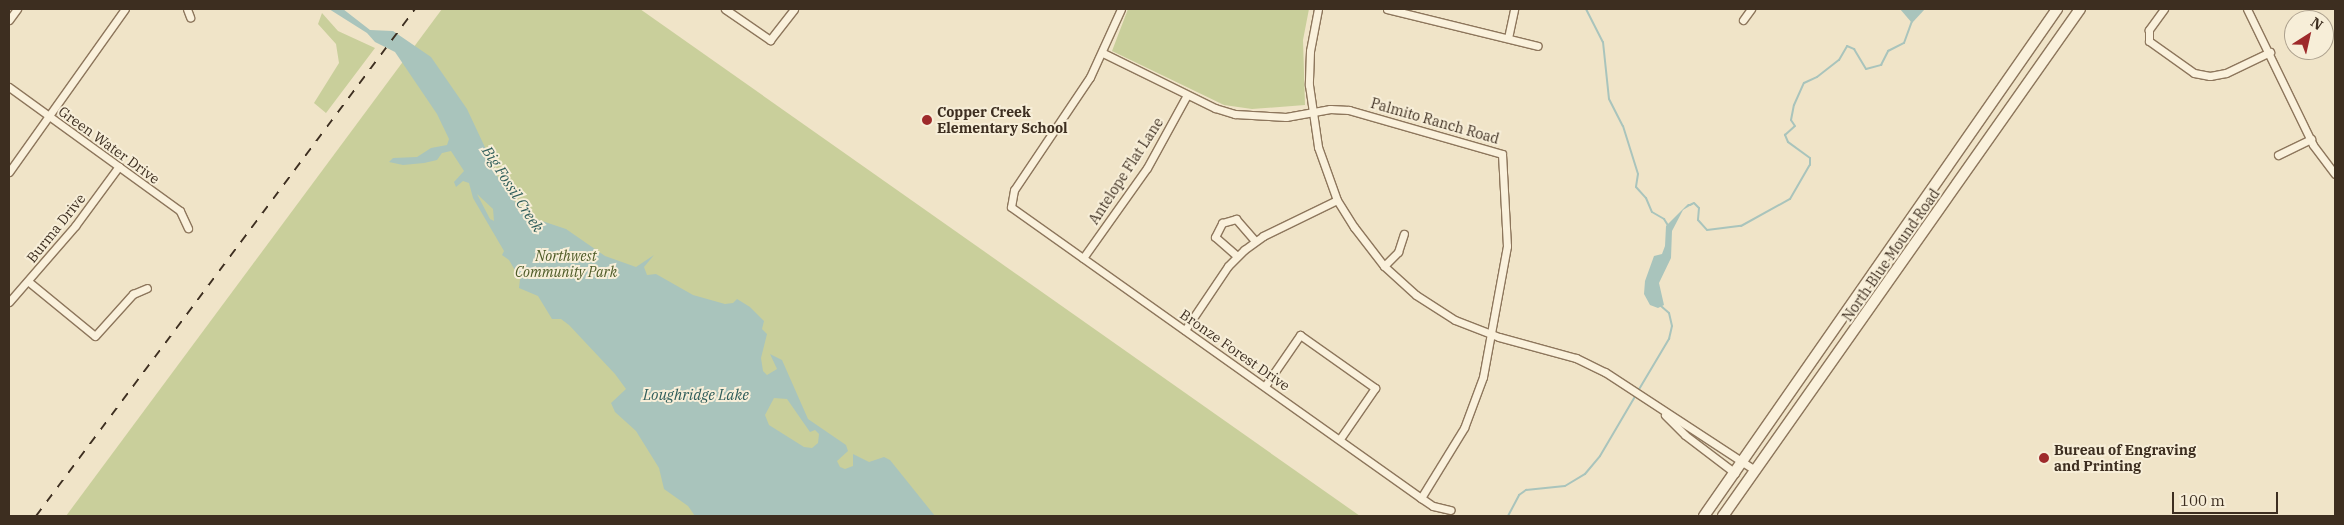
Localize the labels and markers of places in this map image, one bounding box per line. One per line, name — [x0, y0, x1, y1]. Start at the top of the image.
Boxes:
place label: Copper Creek Elementary School — [937, 104, 1068, 136]
marker: Copper Creek Elementary School — [921, 114, 933, 126]
place label: Bureau of Engraving and Printing — [2054, 442, 2196, 474]
marker: Bureau of Engraving and Printing — [2038, 452, 2050, 464]

